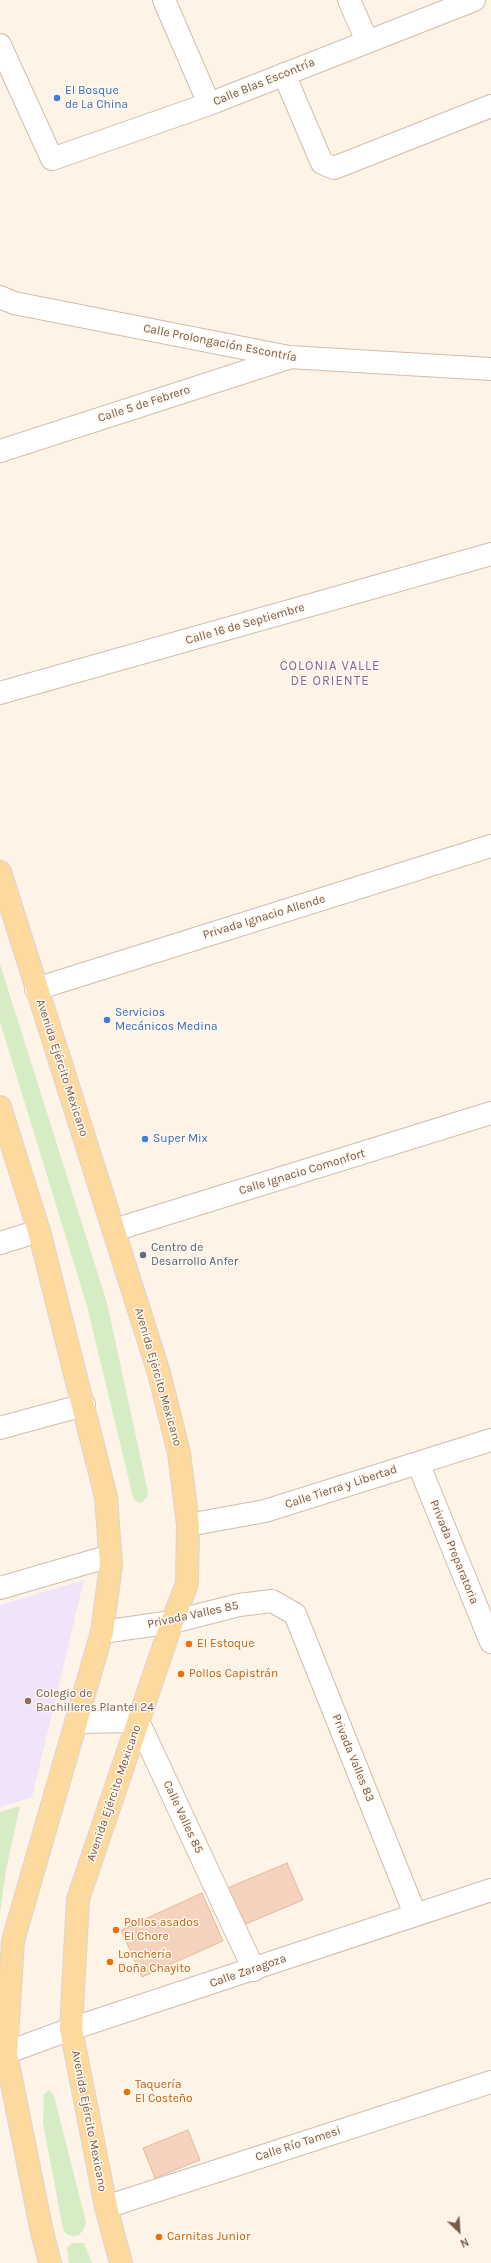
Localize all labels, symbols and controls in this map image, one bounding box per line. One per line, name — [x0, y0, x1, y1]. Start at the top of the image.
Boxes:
street label: Calle Blas Escontría — [211, 55, 317, 109]
place label: El Bosque de La China — [65, 84, 128, 112]
marker: El Bosque de La China — [52, 93, 62, 103]
street label: Calle Prolongación Escontría — [142, 321, 298, 365]
street label: Calle 5 de Febrero — [96, 382, 192, 426]
street label: Calle 16 de Septiembre — [184, 600, 306, 648]
district label: COLONIA VALLE DE ORIENTE — [280, 658, 380, 689]
street label: Privada Ignacio Allende — [201, 892, 327, 942]
street label: Avenida Ejército Mexicano — [33, 998, 91, 1138]
place label: Servicios Mecánicos Medina — [115, 1006, 218, 1034]
marker: Servicios Mecánicos Medina — [102, 1015, 112, 1025]
place label: Super Mix — [153, 1132, 208, 1146]
marker: Super Mix — [140, 1134, 150, 1144]
street label: Calle Ignacio Comonfort — [237, 1146, 367, 1198]
place label: Centro de Desarrollo Anfer — [151, 1241, 238, 1269]
marker: Centro de Desarrollo Anfer — [138, 1250, 148, 1260]
street label: Avenida Ejército Mexicano — [131, 1306, 185, 1448]
street label: Calle Tierra y Libertad — [283, 1462, 399, 1512]
street label: Privada Preparatoria — [427, 1498, 481, 1606]
street label: Privada Valles 85 — [146, 1598, 240, 1632]
place label: El Estoque — [197, 1637, 255, 1651]
marker: El Estoque — [184, 1639, 194, 1649]
place label: Pollos Capistrán — [189, 1667, 278, 1681]
marker: Pollos Capistrán — [176, 1669, 186, 1679]
place label: Colegio de Bachilleres Plantel 24 — [36, 1687, 154, 1715]
marker: Colegio de Bachilleres Plantel 24 — [23, 1696, 33, 1706]
street label: Privada Valles 83 — [329, 1712, 377, 1804]
street label: Avenida Ejército Mexicano — [84, 1723, 144, 1863]
street label: Calle Valles 85 — [160, 1778, 206, 1856]
place label: Pollos asados El Chore — [124, 1916, 199, 1944]
marker: Pollos asados El Chore — [111, 1925, 121, 1935]
place label: Lonchería Doña Chayito — [118, 1948, 191, 1976]
street label: Calle Zaragoza — [208, 1951, 288, 1991]
marker: Lonchería Doña Chayito — [105, 1957, 115, 1967]
street label: Avenida Ejército Mexicano — [68, 2049, 110, 2193]
place label: Taquería El Costeño — [135, 2078, 193, 2106]
marker: Taquería El Costeño — [122, 2087, 132, 2097]
street label: Calle Río Tamesi — [254, 2123, 342, 2165]
north arrow — [439, 2211, 479, 2251]
place label: Carnitas Junior — [167, 2230, 250, 2244]
marker: Carnitas Junior — [154, 2232, 164, 2242]
text: N — [458, 2235, 471, 2250]

